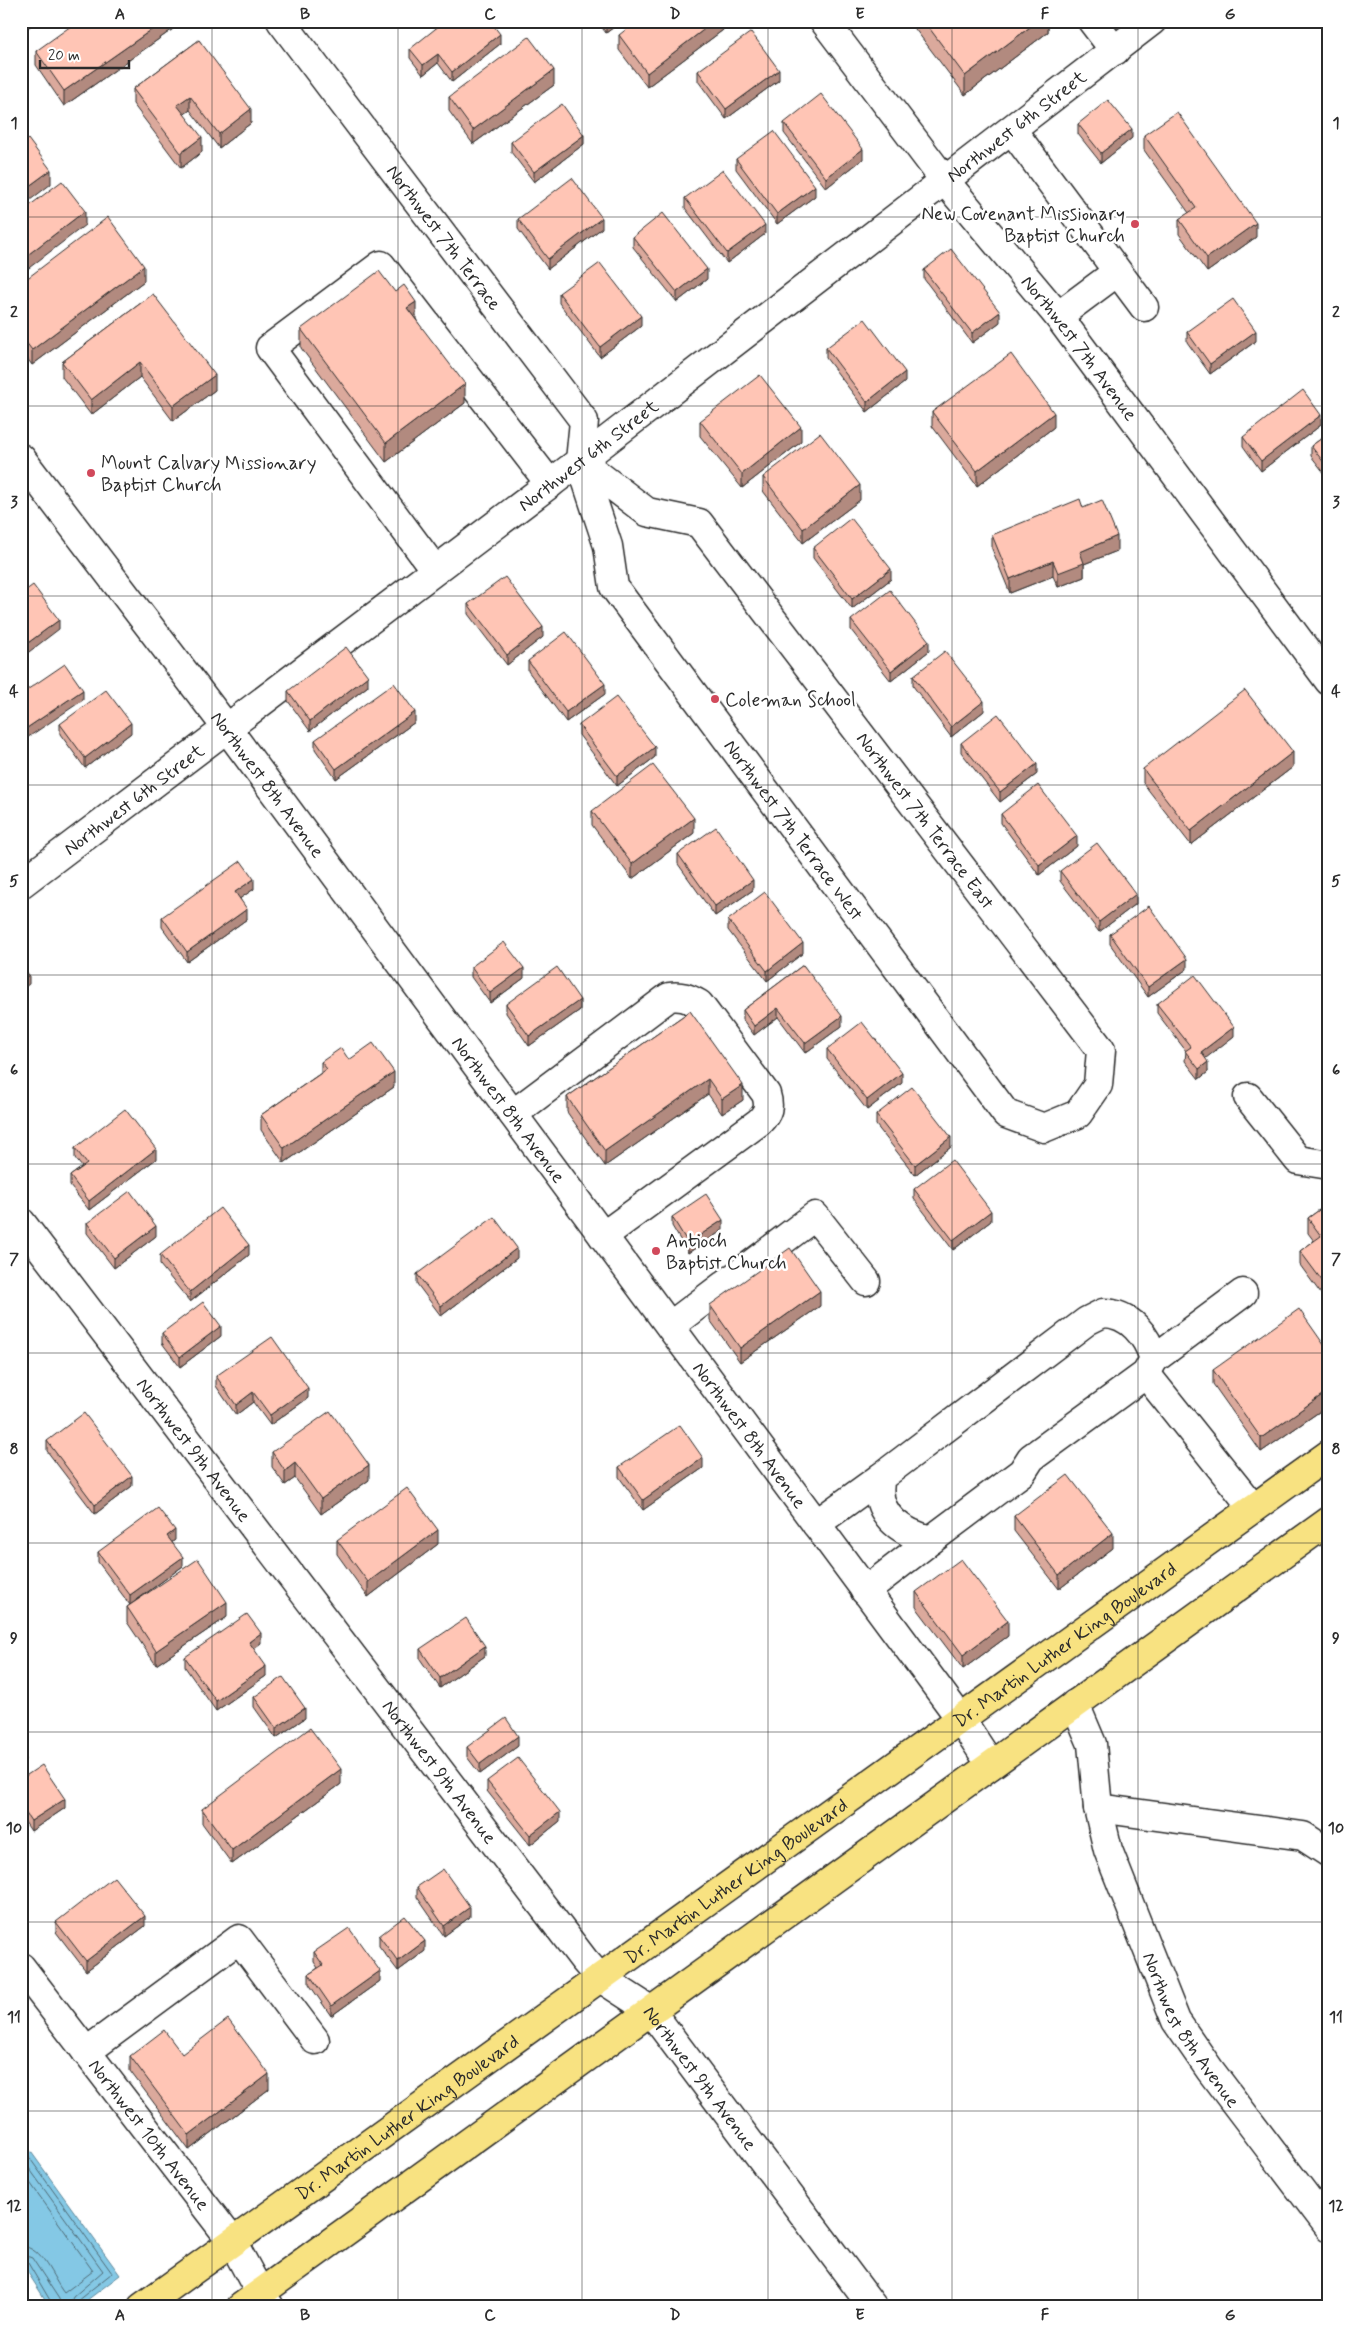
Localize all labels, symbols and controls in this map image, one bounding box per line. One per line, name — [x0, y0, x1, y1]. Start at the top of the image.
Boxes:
text: A — [115, 4, 125, 25]
text: B — [300, 4, 310, 25]
text: C — [484, 4, 496, 25]
text: D — [669, 4, 681, 25]
text: E — [855, 4, 865, 25]
text: F — [1041, 4, 1050, 25]
text: G — [1225, 4, 1236, 25]
scale bar — [40, 38, 129, 70]
text: 20 m — [48, 46, 80, 66]
street label: Northwest 6th Street — [942, 65, 1092, 189]
text: 1 — [10, 113, 18, 134]
text: 1 — [1332, 113, 1340, 134]
street label: Northwest 7th Terrace — [380, 160, 507, 316]
place label: New Covenant Missionary Baptist Church — [922, 202, 1125, 249]
marker: New Covenant Missionary Baptist Church — [1129, 218, 1141, 230]
street label: Northwest 7th Avenue — [1015, 270, 1143, 426]
text: 2 — [10, 302, 18, 323]
text: 2 — [1332, 302, 1340, 323]
street label: Northwest 6th Street — [513, 394, 664, 518]
place label: Mount Calvary Missionary Baptist Church — [101, 451, 316, 498]
marker: Mount Calvary Missionary Baptist Church — [85, 467, 97, 479]
text: 3 — [10, 492, 18, 513]
text: 3 — [1332, 492, 1340, 513]
text: 4 — [9, 681, 19, 702]
text: 4 — [1331, 681, 1341, 702]
place label: Coleman School — [725, 688, 856, 713]
marker: Coleman School — [709, 693, 721, 705]
street label: Northwest 8th Avenue — [204, 706, 329, 863]
street label: Northwest 7th Terrace East — [850, 727, 1000, 914]
street label: Northwest 7th Terrace West — [718, 735, 869, 926]
street label: Northwest 6th Street — [59, 739, 210, 861]
text: 5 — [9, 871, 19, 892]
text: 5 — [1331, 871, 1341, 892]
street label: Northwest 8th Avenue — [445, 1032, 571, 1189]
text: 6 — [10, 1060, 18, 1081]
text: 6 — [1332, 1060, 1340, 1081]
place label: Antioch Baptist Church — [666, 1229, 787, 1276]
marker: Antioch Baptist Church — [650, 1245, 662, 1257]
text: 7 — [9, 1249, 19, 1270]
text: 7 — [1331, 1249, 1341, 1270]
street label: Northwest 8th Avenue — [686, 1357, 812, 1514]
street label: Northwest 9th Avenue — [130, 1373, 256, 1527]
text: 8 — [9, 1439, 19, 1460]
text: 8 — [1331, 1439, 1341, 1460]
street label: Dr. Martin Luther King Boulevard — [949, 1557, 1182, 1734]
text: 9 — [10, 1628, 18, 1649]
text: 9 — [1332, 1628, 1340, 1649]
street label: Northwest 9th Avenue — [376, 1695, 502, 1849]
street label: Dr. Martin Luther King Boulevard — [620, 1793, 853, 1970]
text: 10 — [6, 1818, 22, 1839]
text: 10 — [1328, 1818, 1344, 1839]
street label: Northwest 8th Avenue — [1136, 1949, 1245, 2113]
street label: Northwest 9th Avenue — [637, 2001, 762, 2156]
text: 11 — [7, 2007, 21, 2028]
text: 11 — [1329, 2007, 1343, 2028]
street label: Dr. Martin Luther King Boulevard — [291, 2029, 524, 2207]
street label: Northwest 10th Avenue — [82, 2054, 215, 2216]
text: 12 — [6, 2196, 22, 2217]
text: 12 — [1328, 2196, 1344, 2217]
text: A — [115, 2305, 125, 2326]
text: B — [300, 2305, 310, 2326]
text: C — [484, 2305, 496, 2326]
text: D — [669, 2305, 681, 2326]
text: E — [855, 2305, 865, 2326]
text: F — [1041, 2305, 1050, 2326]
text: G — [1225, 2305, 1236, 2326]

